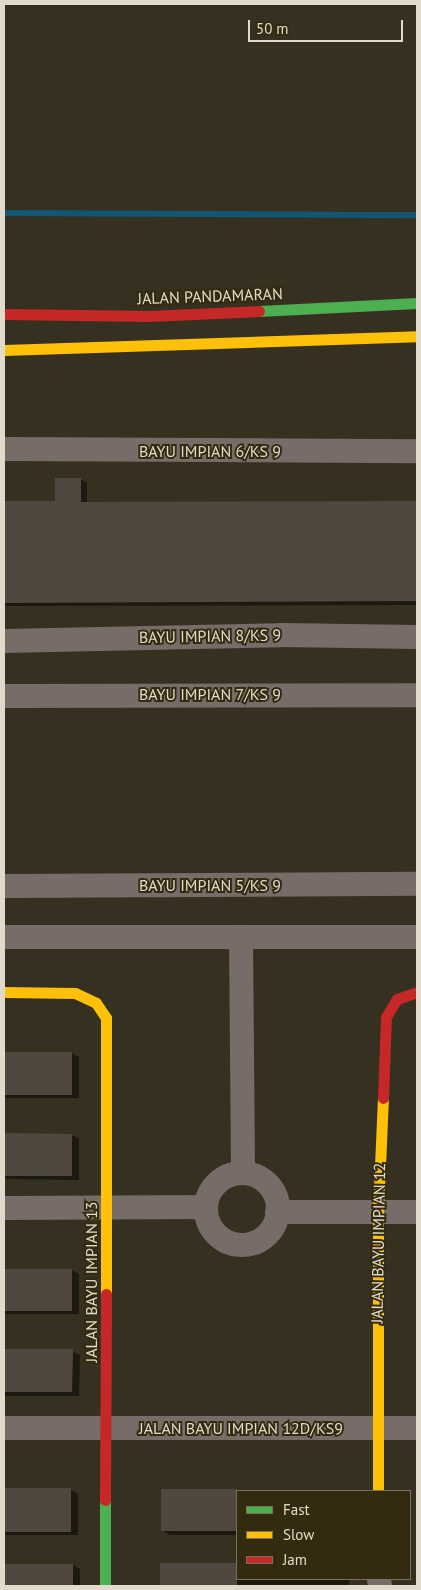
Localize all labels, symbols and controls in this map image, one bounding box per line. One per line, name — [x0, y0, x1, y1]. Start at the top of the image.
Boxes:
scale bar — [251, 10, 406, 42]
text: 50 m — [256, 19, 289, 38]
street label: JALAN PANDAMARAN — [137, 284, 283, 308]
street label: BAYU IMPIAN 6/KS 9 — [139, 441, 281, 461]
street label: BAYU IMPIAN 8/KS 9 — [139, 625, 281, 647]
street label: BAYU IMPIAN 7/KS 9 — [139, 684, 281, 704]
street label: BAYU IMPIAN 5/KS 9 — [139, 875, 281, 895]
street label: JALAN BAYU IMPIAN 12 — [367, 1162, 389, 1324]
street label: JALAN BAYU IMPIAN 13 — [81, 1202, 101, 1362]
street label: JALAN BAYU IMPIAN 12D/KS9 — [139, 1418, 343, 1438]
legend — [236, 1490, 411, 1580]
text: Fast — [283, 1500, 310, 1519]
text: Slow — [283, 1525, 314, 1544]
text: Jam — [283, 1550, 307, 1569]

